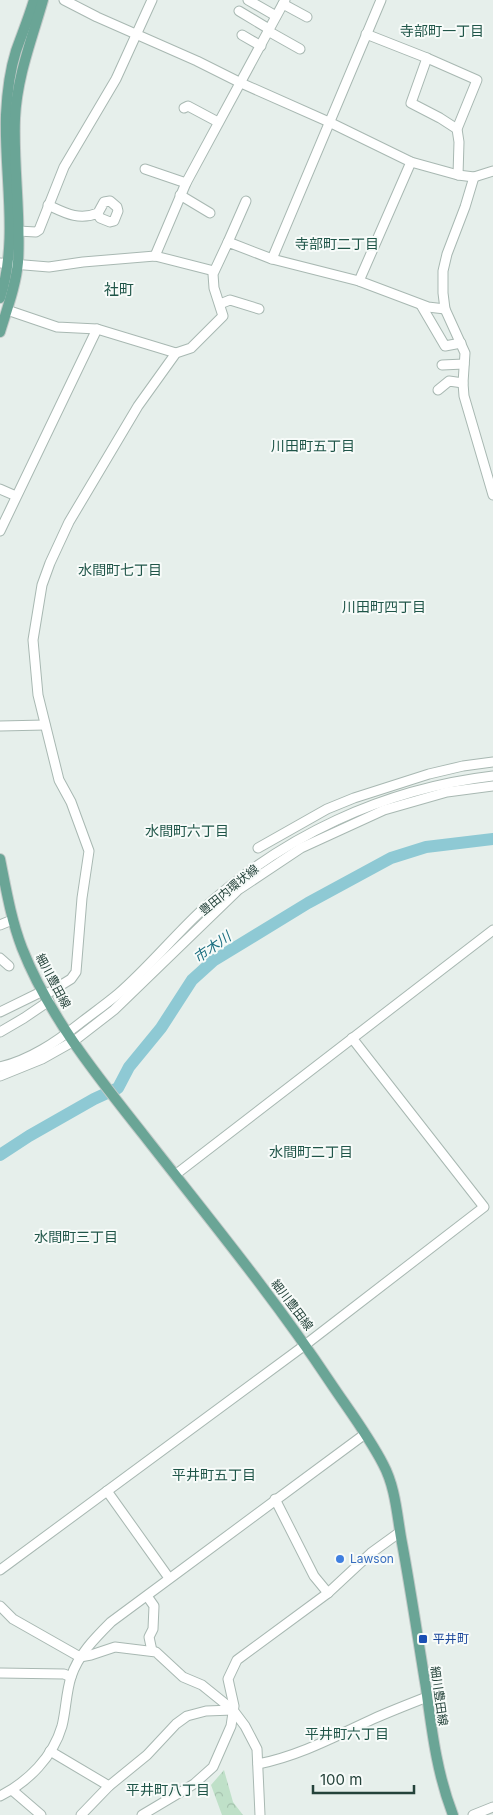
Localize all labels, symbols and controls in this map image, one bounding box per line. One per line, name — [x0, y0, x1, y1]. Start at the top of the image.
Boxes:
district label: 寺部町一丁目 — [400, 22, 484, 39]
district label: 寺部町二丁目 — [295, 235, 379, 252]
district label: 社町 — [104, 280, 134, 299]
district label: 川田町五丁目 — [271, 437, 355, 454]
district label: 水間町七丁目 — [78, 561, 162, 578]
district label: 川田町四丁目 — [342, 598, 426, 615]
district label: 水間町六丁目 — [145, 822, 229, 839]
street label: 豊田内環状線 — [196, 861, 261, 918]
water label: 市木川 — [190, 926, 235, 966]
street label: 細川豊田線 — [33, 951, 74, 1011]
district label: 水間町二丁目 — [269, 1143, 353, 1160]
district label: 水間町三丁目 — [34, 1228, 118, 1245]
street label: 細川豊田線 — [268, 1276, 316, 1333]
district label: 平井町五丁目 — [172, 1466, 256, 1483]
place label: Lawson — [350, 1551, 394, 1566]
marker: Lawson — [334, 1553, 346, 1565]
place label: 平井町 — [433, 1631, 469, 1646]
marker: 平井町 — [417, 1633, 429, 1645]
street label: 細川豊田線 — [428, 1665, 451, 1727]
district label: 平井町六丁目 — [305, 1725, 389, 1742]
scale bar — [313, 1762, 414, 1794]
text: 100 m — [320, 1770, 362, 1789]
district label: 平井町八丁目 — [126, 1781, 210, 1798]

